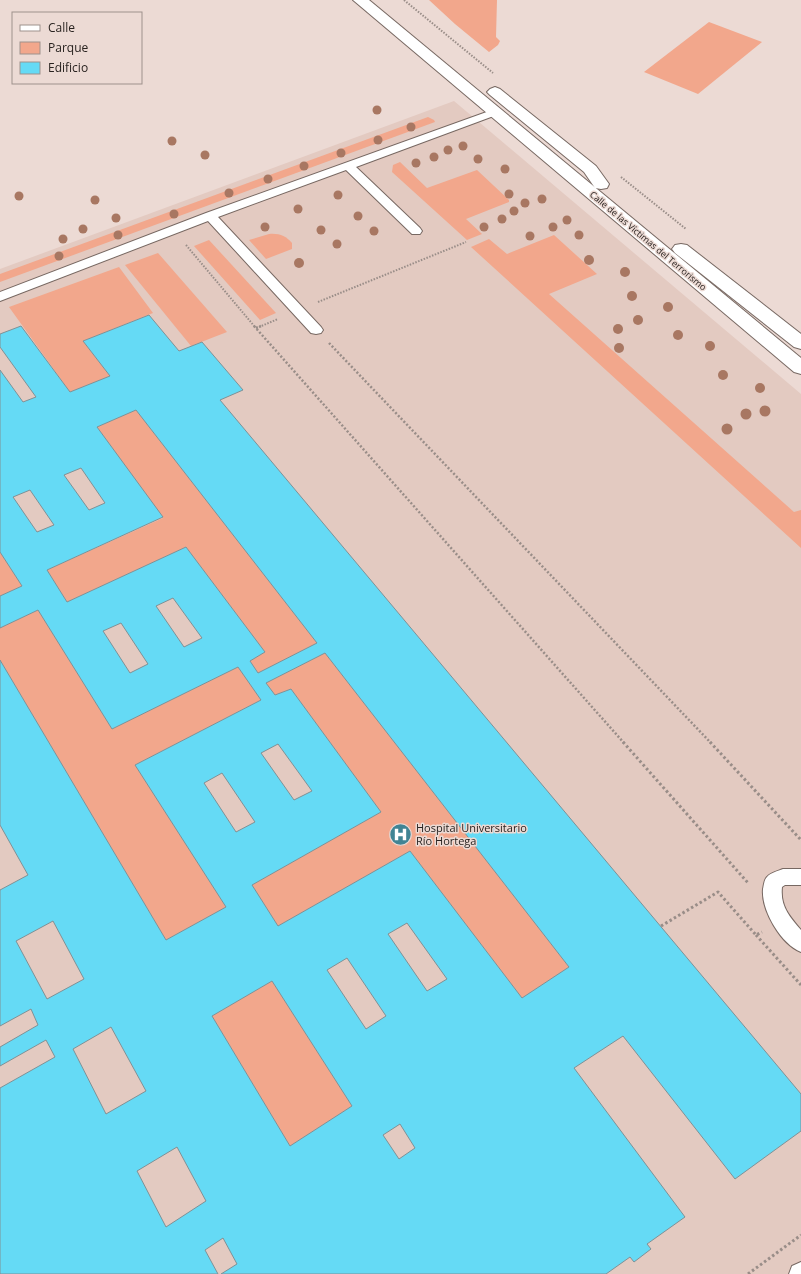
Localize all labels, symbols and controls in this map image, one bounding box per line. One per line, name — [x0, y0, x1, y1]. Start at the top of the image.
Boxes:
legend — [12, 12, 142, 84]
text: Calle — [48, 19, 75, 36]
text: Parque — [48, 39, 88, 56]
text: Edificio — [48, 59, 88, 76]
street label: Calle de las Víctimas del Terrorismo — [587, 188, 709, 293]
place label: Hospital Universitario Río Hortega — [416, 820, 527, 848]
hospital icon: Hospital Universitario Río Hortega — [387, 821, 413, 847]

